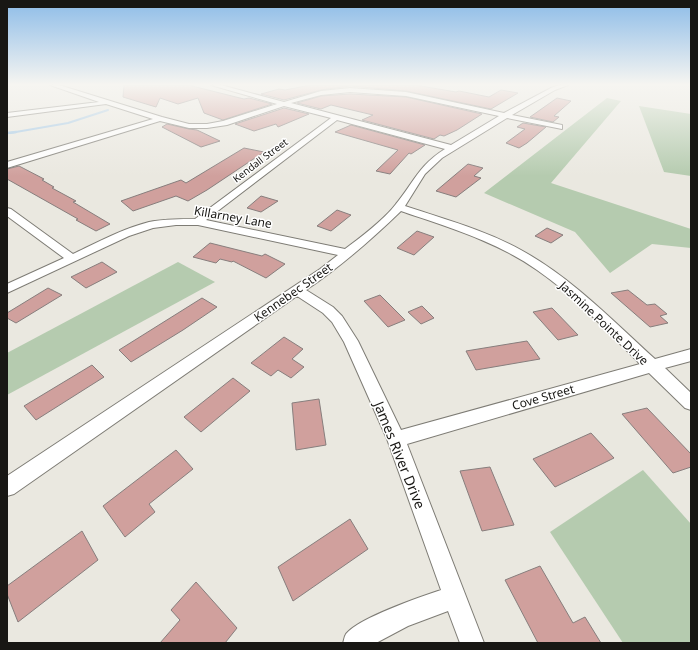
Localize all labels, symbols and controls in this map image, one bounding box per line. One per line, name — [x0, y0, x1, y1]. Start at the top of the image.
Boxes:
street label: Kendall Street — [230, 134, 291, 185]
street label: Killarney Lane — [193, 202, 274, 232]
street label: Kennebec Street — [250, 258, 336, 325]
street label: Jasmine Pointe Drive — [555, 276, 652, 369]
street label: Cove Street — [510, 380, 577, 414]
street label: James River Drive — [369, 397, 430, 512]

